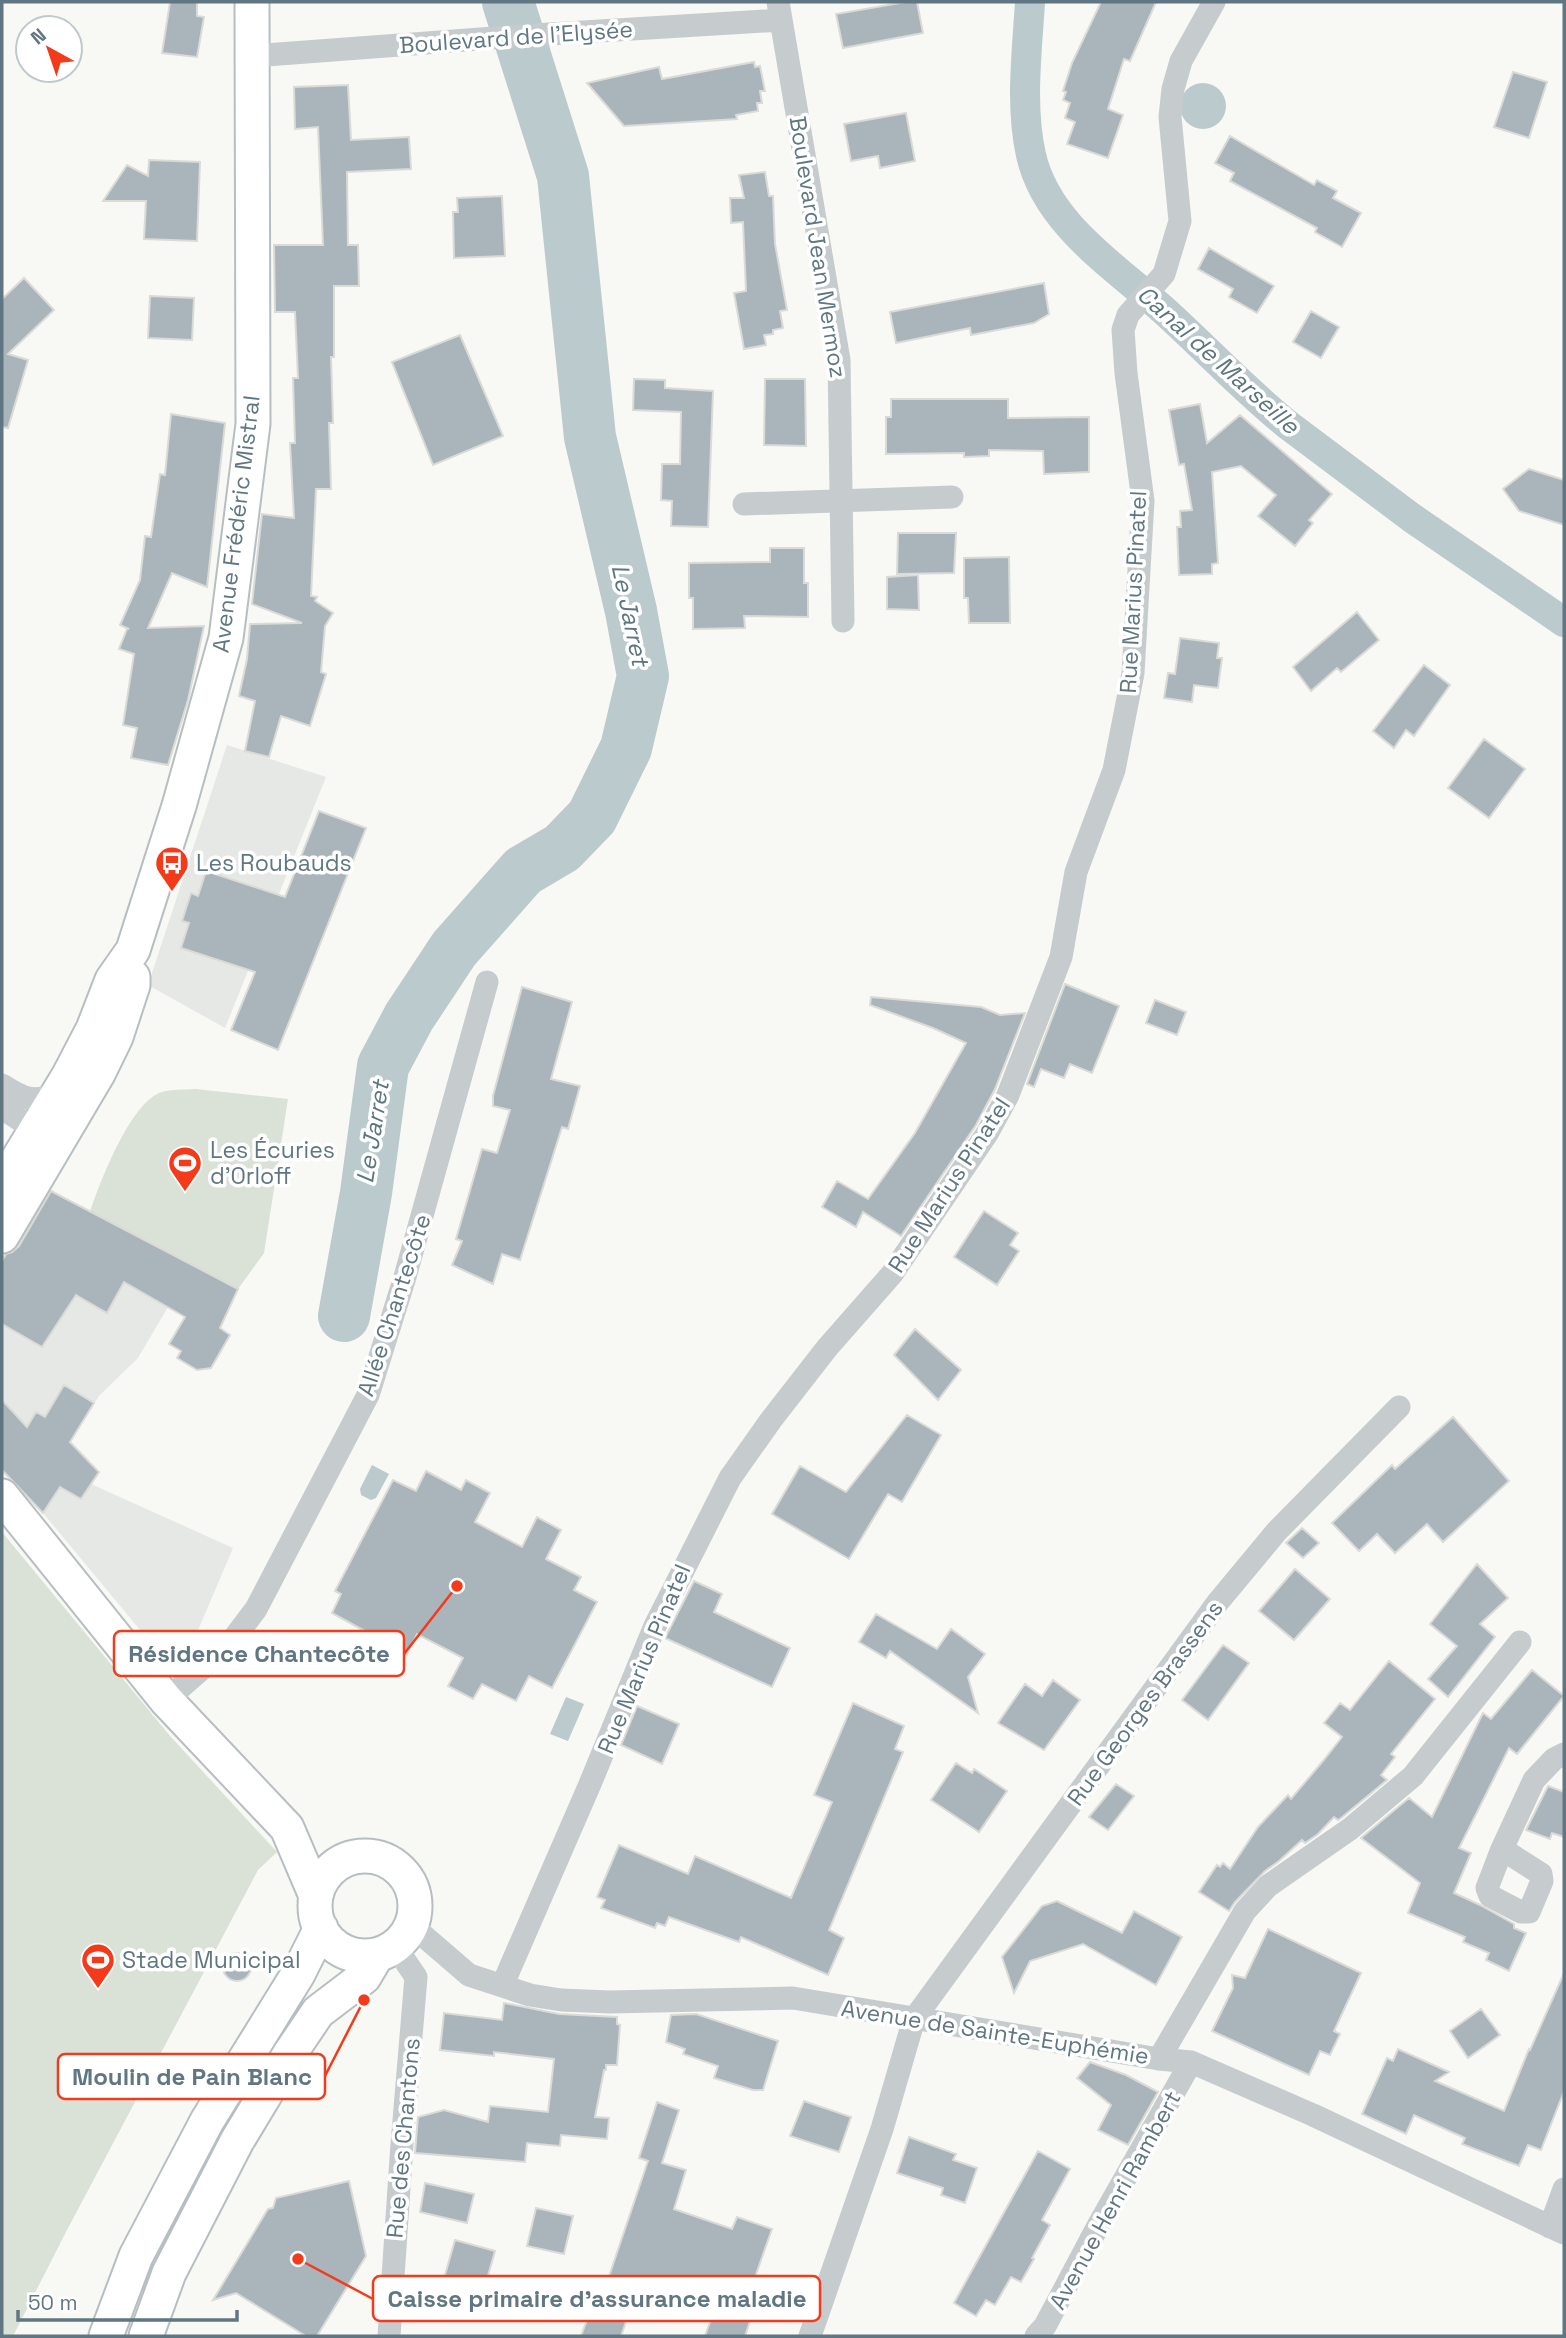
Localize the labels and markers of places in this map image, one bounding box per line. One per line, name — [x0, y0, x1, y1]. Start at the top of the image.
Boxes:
bus stop icon: Les Roubauds — [153, 844, 191, 893]
place label: Les Roubauds — [196, 848, 352, 878]
place label: Les Écuries d'Orloff — [210, 1135, 335, 1191]
sports icon: Les Écuries d'Orloff — [166, 1144, 204, 1193]
callout: Résidence Chantecôte — [114, 1631, 404, 1676]
sports icon: Stade Municipal — [79, 1941, 117, 1990]
place label: Stade Municipal — [122, 1945, 301, 1975]
callout: Moulin de Pain Blanc — [58, 2054, 325, 2099]
callout: Caisse primaire d'assurance maladie — [373, 2276, 820, 2321]

